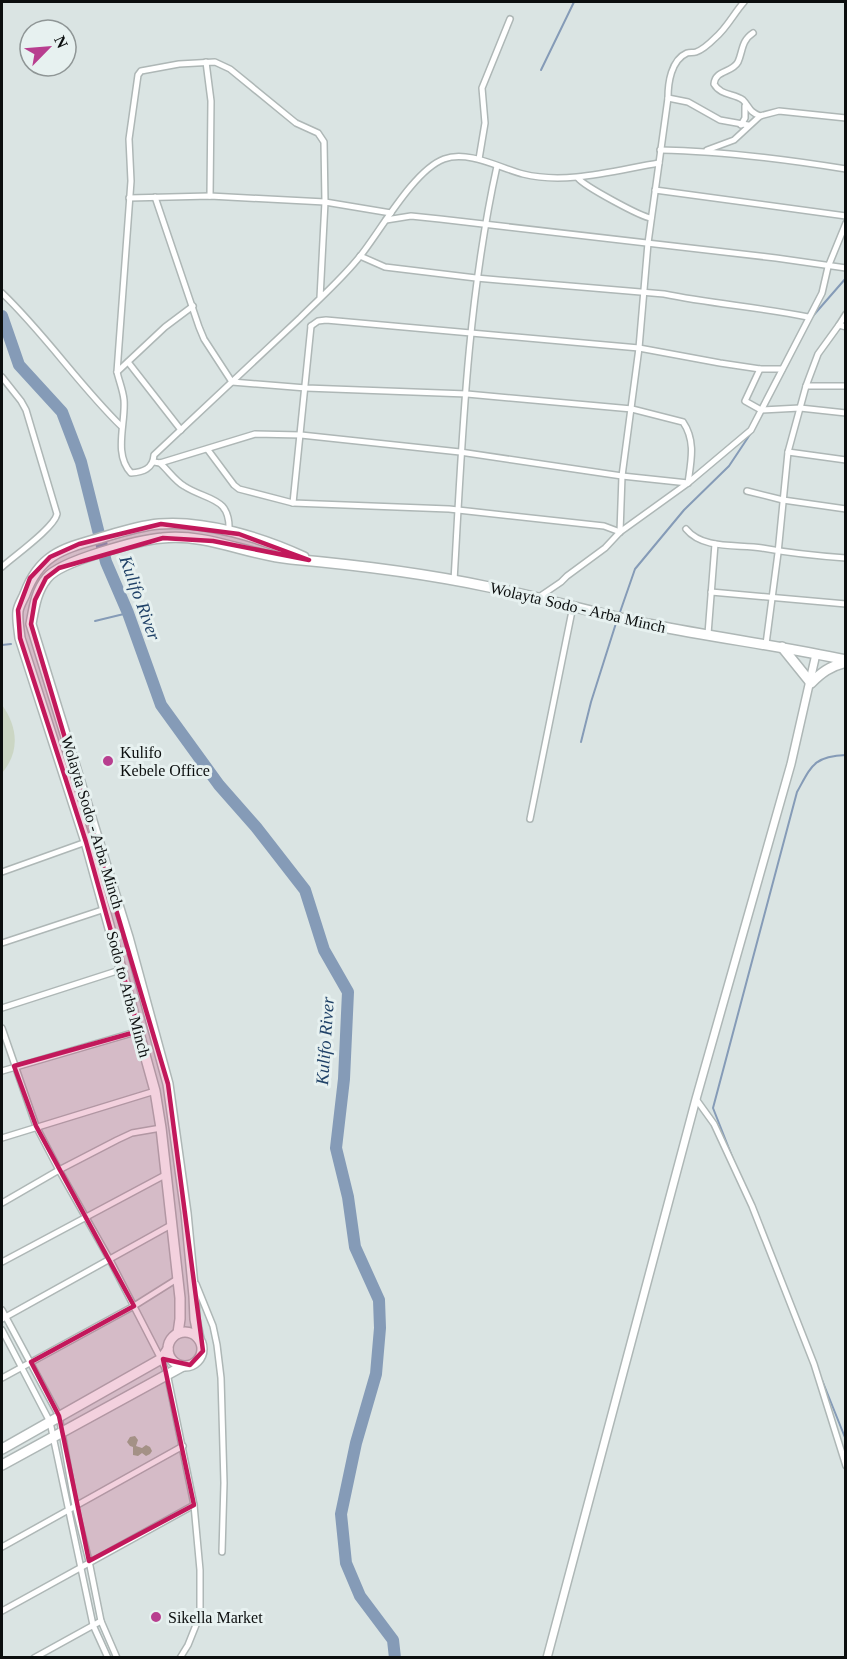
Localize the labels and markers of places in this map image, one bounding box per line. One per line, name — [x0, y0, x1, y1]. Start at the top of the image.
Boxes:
place label: Kulifo Kebele Office — [120, 744, 210, 779]
marker: Kulifo Kebele Office — [101, 754, 115, 768]
place label: Sikella Market — [168, 1609, 263, 1626]
marker: Sikella Market — [149, 1610, 163, 1624]

